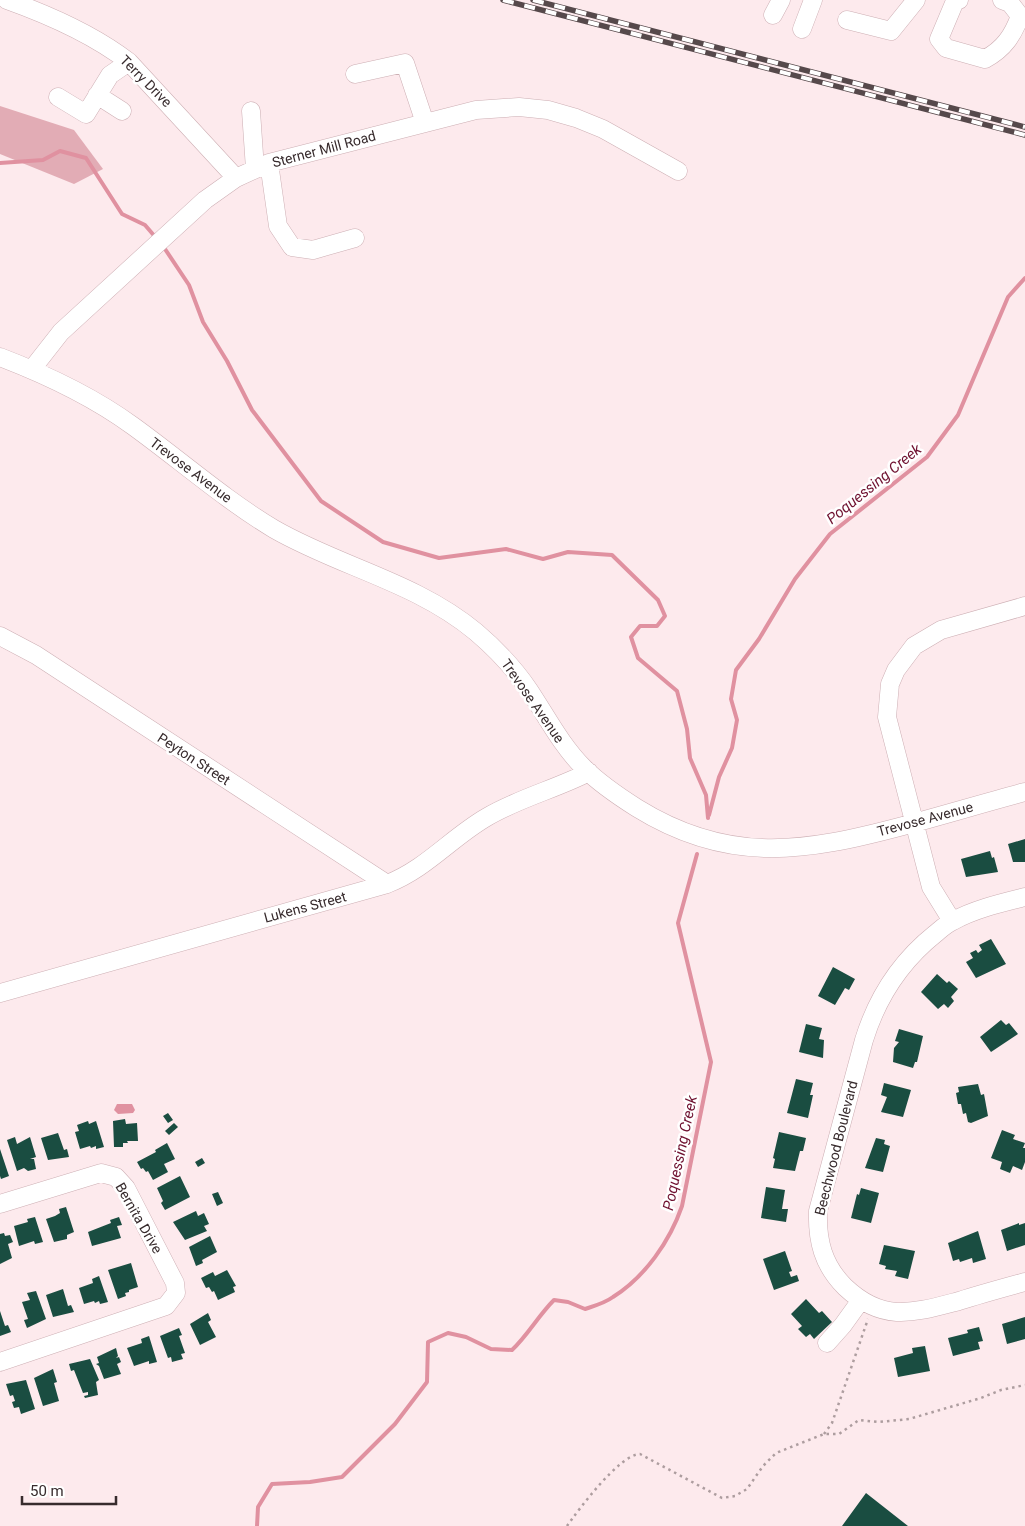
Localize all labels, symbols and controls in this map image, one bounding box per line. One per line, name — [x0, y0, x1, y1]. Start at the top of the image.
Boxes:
street label: Terry Drive — [117, 52, 175, 110]
street label: Sterner Mill Road — [271, 127, 377, 171]
street label: Trevose Avenue — [147, 434, 235, 506]
water label: Poquessing Creek — [823, 440, 926, 528]
street label: Trevose Avenue — [498, 656, 568, 746]
street label: Peyton Street — [155, 730, 234, 789]
street label: Trevose Avenue — [875, 799, 975, 839]
street label: Lukens Street — [262, 888, 348, 926]
street label: Beechwood Boulevard — [811, 1079, 861, 1217]
water label: Poquessing Creek — [659, 1093, 701, 1212]
street label: Bernita Drive — [112, 1180, 166, 1256]
scale bar — [22, 1474, 116, 1506]
text: 50 m — [30, 1482, 64, 1500]

